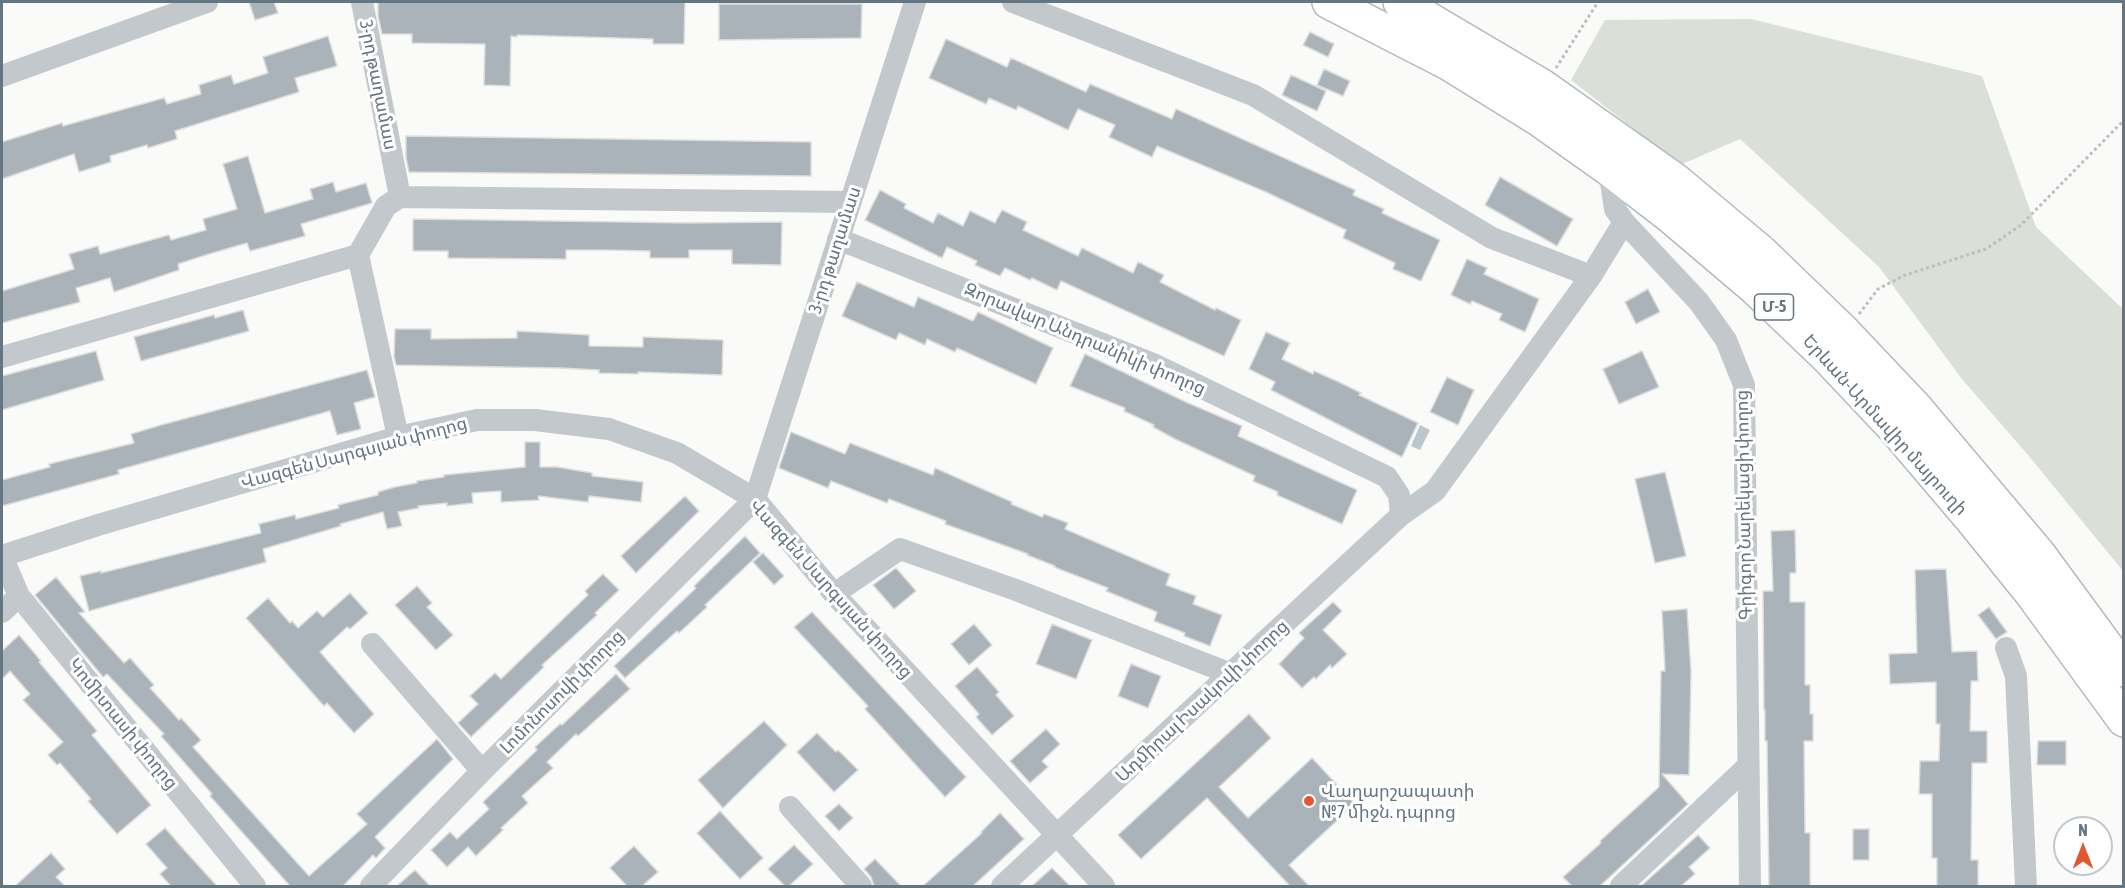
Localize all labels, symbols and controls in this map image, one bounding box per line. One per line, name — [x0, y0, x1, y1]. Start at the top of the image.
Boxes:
street label: 3-րդ թաղամաս — [355, 18, 401, 152]
street label: 3-րդ թաղամաս — [804, 184, 866, 316]
street label: Զորավար Անդրանիկի փողոց — [961, 278, 1209, 400]
road number: Մ-5 — [1754, 294, 1794, 320]
street label: Երևան-Արմավիր մայրուղի — [1798, 330, 1972, 520]
street label: Գրիգոր Նարեկացի փողոց — [1731, 390, 1757, 620]
street label: Վազգեն Սարգսյան փողոց — [239, 412, 469, 494]
street label: Վազգեն Սարգսյան փողոց — [745, 495, 917, 683]
street label: Ադմիրալ Իսակովի փողոց — [1111, 615, 1293, 787]
street label: Լոմոնոսովի փողոց — [495, 625, 629, 759]
street label: Կոմիտասի փողոց — [64, 654, 182, 794]
place label: Վաղարշապատի №7 միջն. դպրոց — [1321, 780, 1474, 822]
marker: Վաղարշապատի №7 միջն. դպրոց — [1302, 794, 1316, 808]
north arrow — [2053, 816, 2113, 876]
text: N — [2078, 821, 2088, 839]

